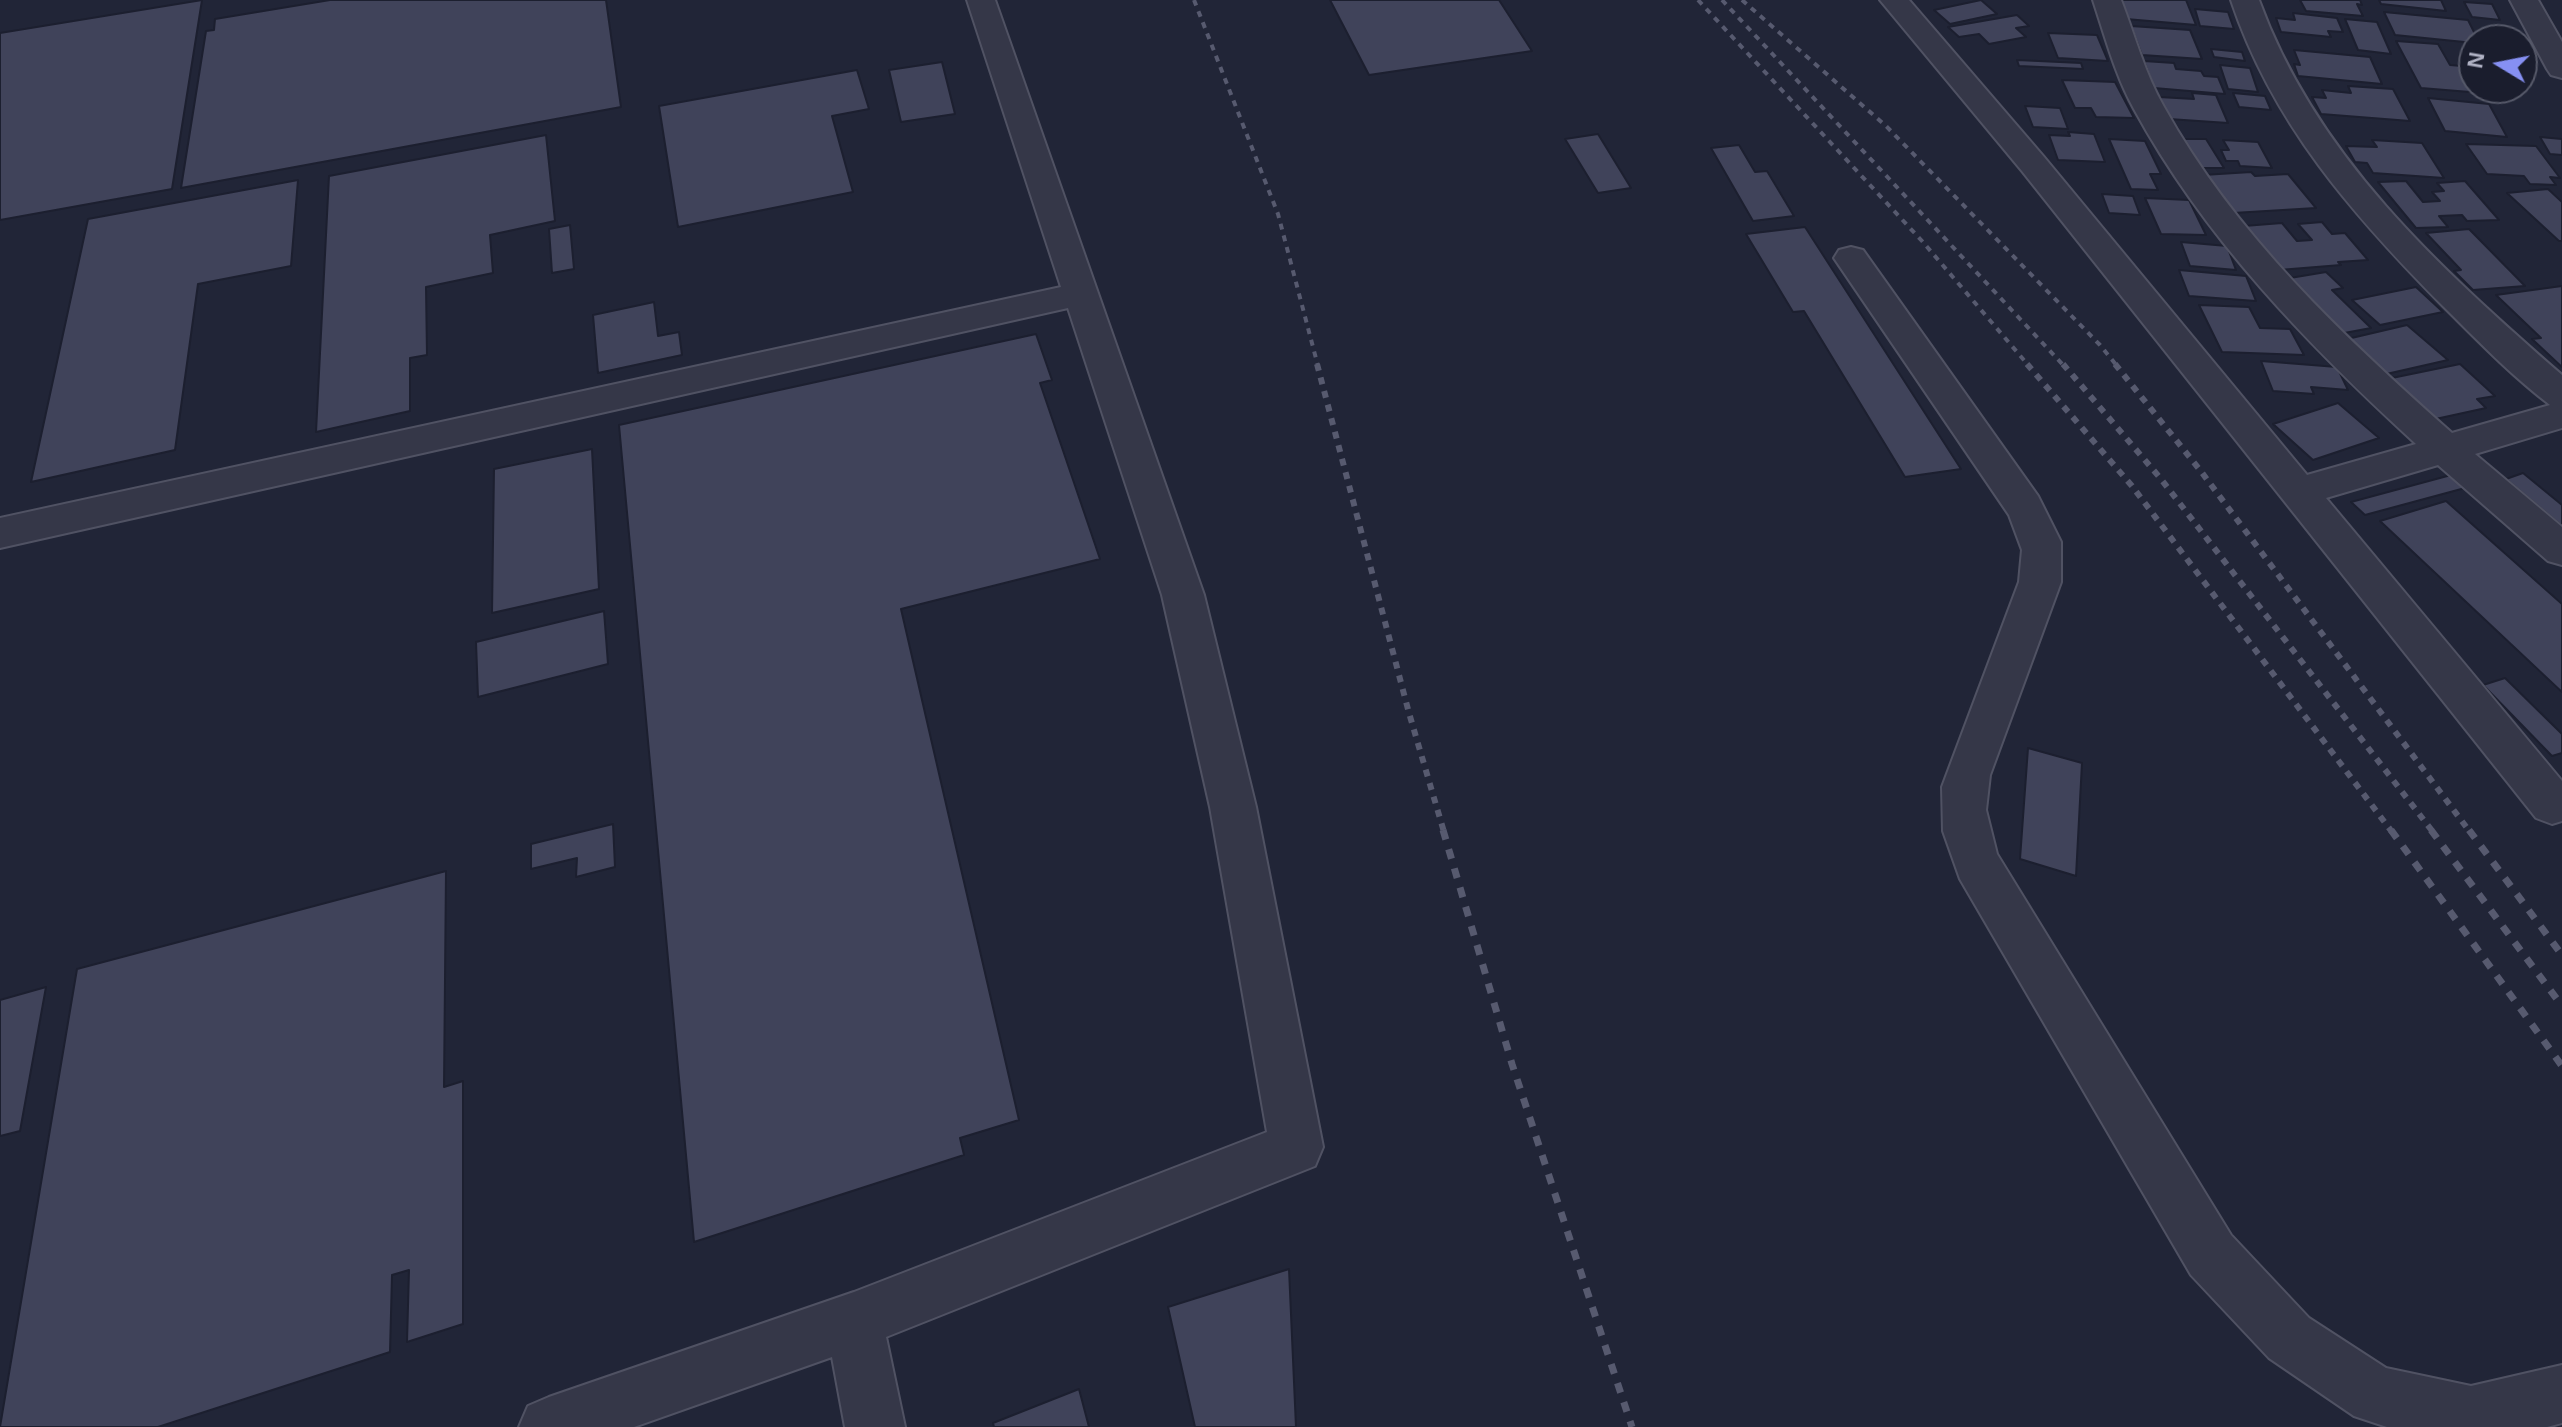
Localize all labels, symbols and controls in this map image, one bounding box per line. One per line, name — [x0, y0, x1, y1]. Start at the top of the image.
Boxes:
north arrow — [2458, 24, 2538, 104]
text: N — [2462, 50, 2490, 70]

